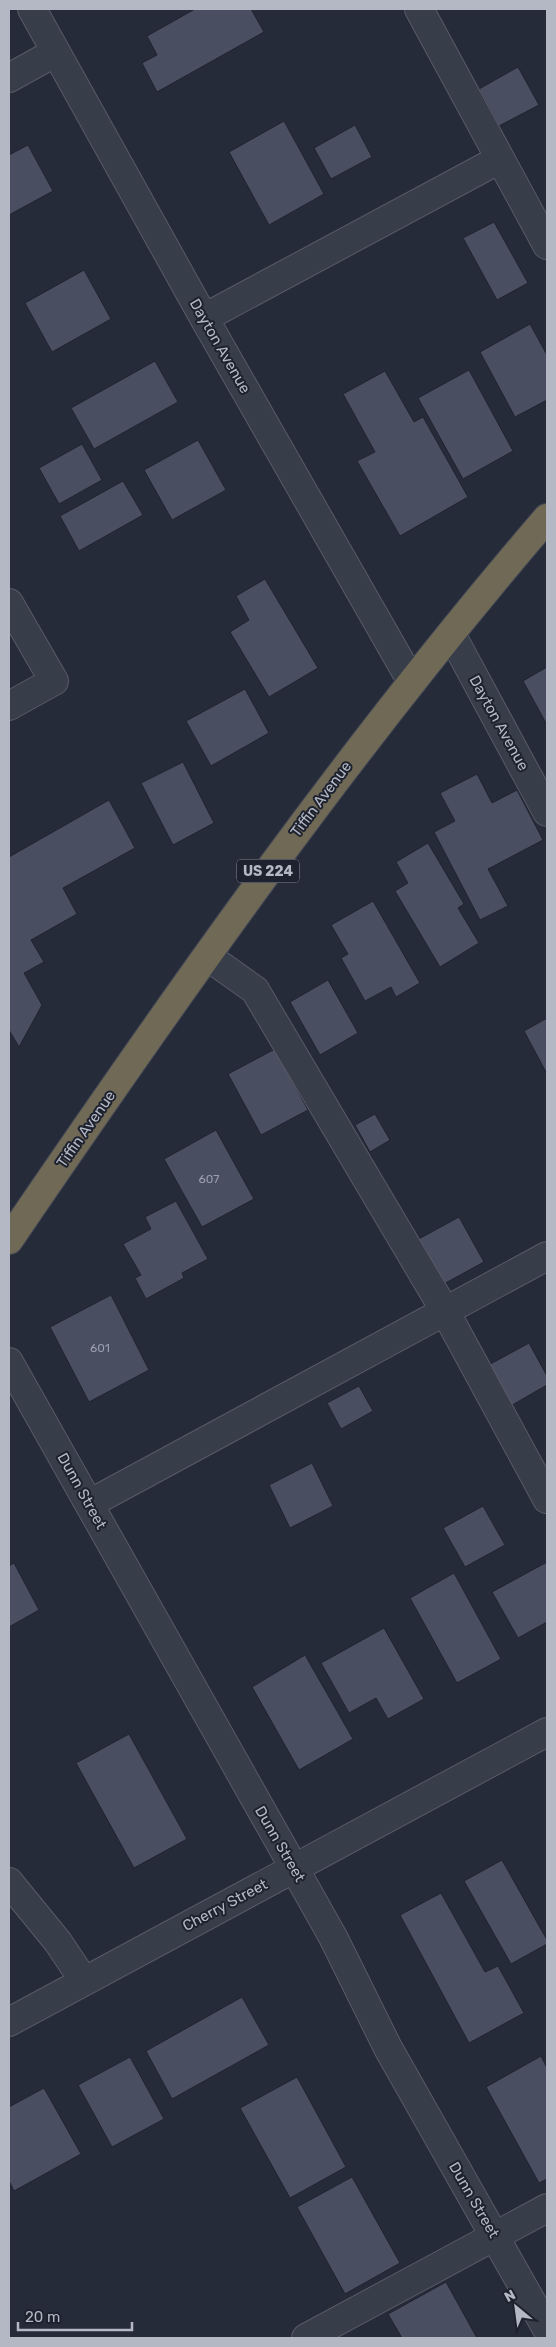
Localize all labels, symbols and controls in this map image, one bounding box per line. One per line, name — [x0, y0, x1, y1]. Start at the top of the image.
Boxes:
street label: Dayton Avenue — [186, 296, 254, 396]
street label: Dayton Avenue — [465, 672, 533, 774]
street label: Tiffin Avenue — [287, 758, 355, 840]
road number: US 224 — [237, 859, 299, 882]
street label: Tiffin Avenue — [53, 1087, 119, 1171]
house number: 607 — [198, 1172, 220, 1186]
house number: 601 — [90, 1341, 110, 1355]
street label: Dunn Street — [54, 1450, 110, 1532]
street label: Dunn Street — [251, 1803, 309, 1885]
street label: Cherry Street — [179, 1875, 271, 1935]
street label: Dunn Street — [445, 2159, 503, 2241]
north arrow — [491, 2282, 541, 2332]
text: N — [501, 2286, 518, 2306]
scale bar — [18, 2300, 131, 2332]
text: 20 m — [25, 2308, 60, 2326]

